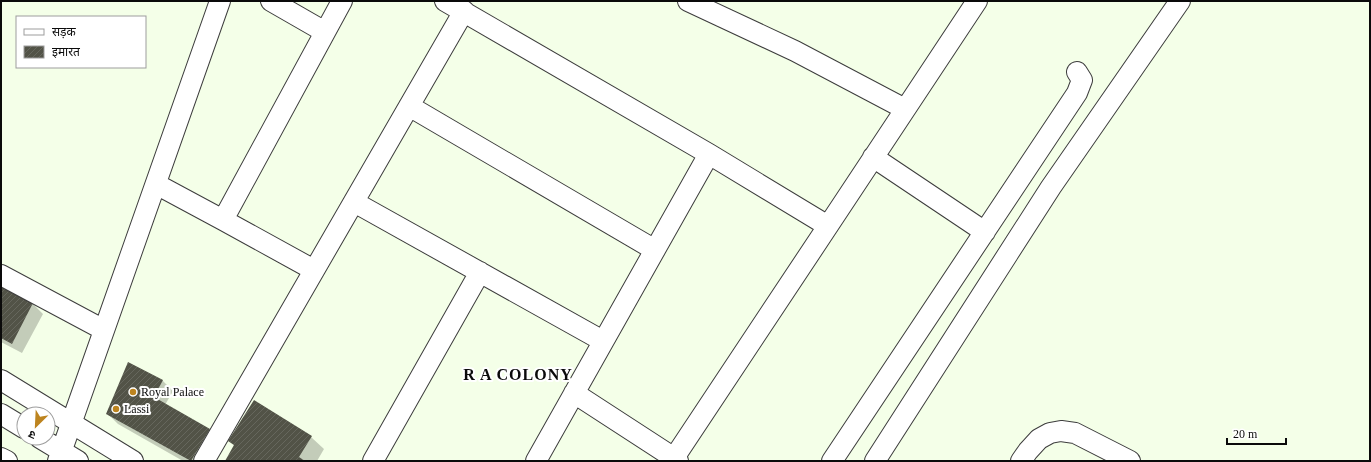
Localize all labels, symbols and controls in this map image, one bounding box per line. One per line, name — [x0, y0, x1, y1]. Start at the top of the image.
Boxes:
legend — [16, 16, 146, 68]
text: सड़क — [52, 25, 77, 39]
text: इमारत — [52, 45, 81, 59]
district label: R A COLONY — [463, 366, 573, 383]
place label: Royal Palace — [141, 385, 204, 399]
marker: Royal Palace — [128, 387, 138, 397]
place label: Lassi — [124, 402, 150, 416]
marker: Lassi — [111, 404, 121, 414]
north arrow — [16, 406, 56, 446]
scale bar — [1227, 420, 1286, 446]
text: 20 m — [1233, 427, 1258, 441]
text: उ — [26, 428, 37, 442]

